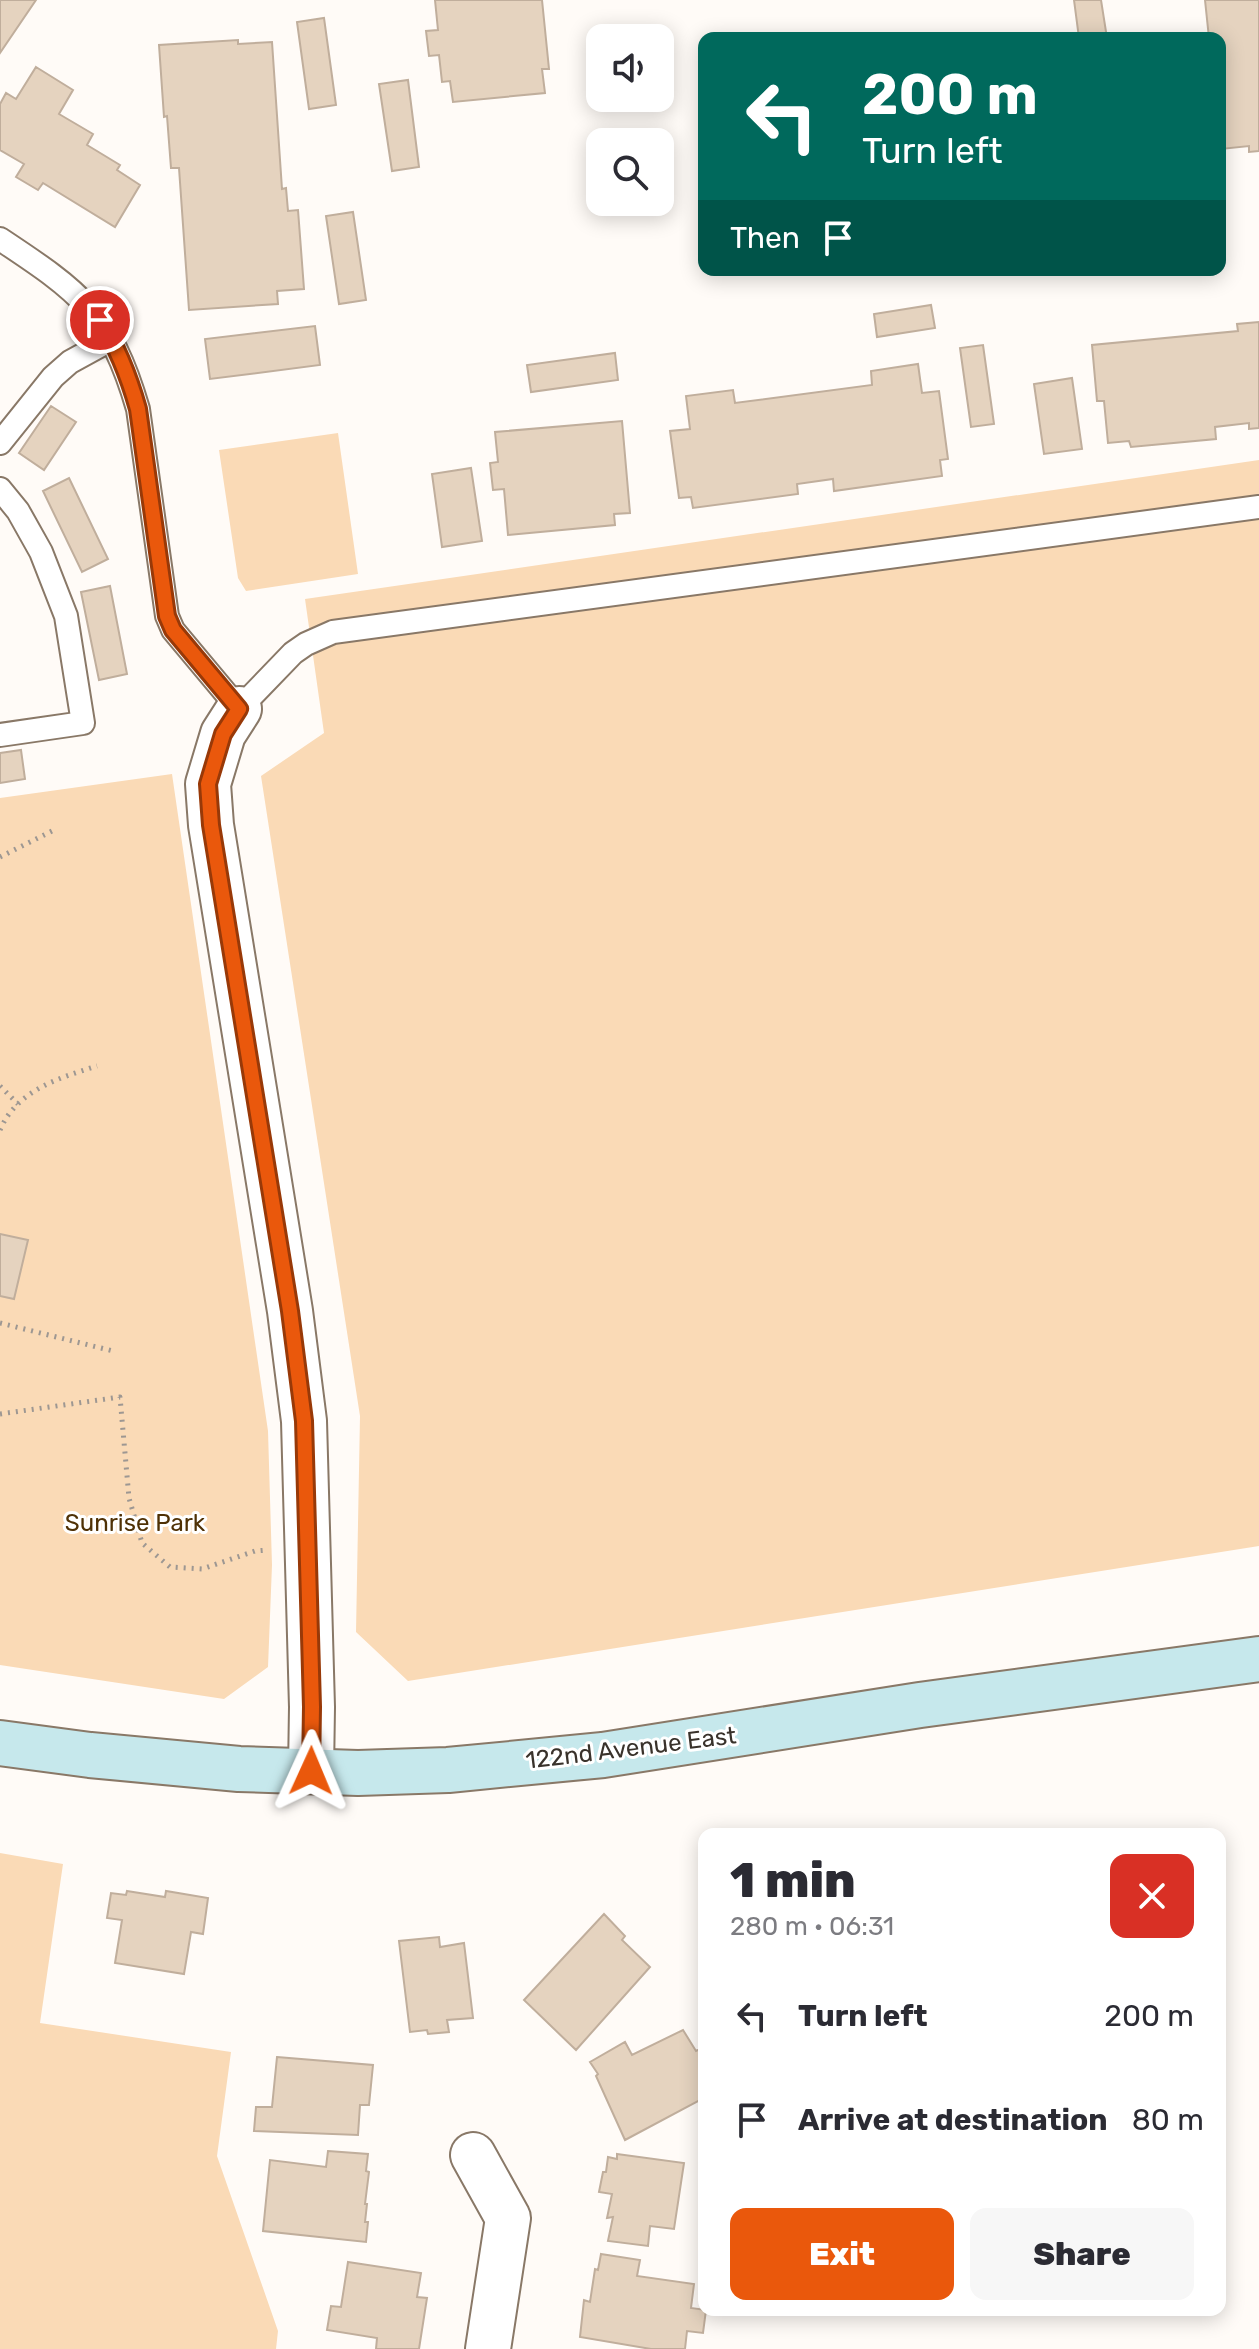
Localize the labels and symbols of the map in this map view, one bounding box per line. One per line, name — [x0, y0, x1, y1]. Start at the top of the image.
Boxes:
pin — [66, 286, 134, 354]
park label: Sunrise Park — [65, 1509, 206, 1537]
street label: 122nd Avenue East — [524, 1721, 738, 1775]
position arrow — [269, 1729, 353, 1813]

